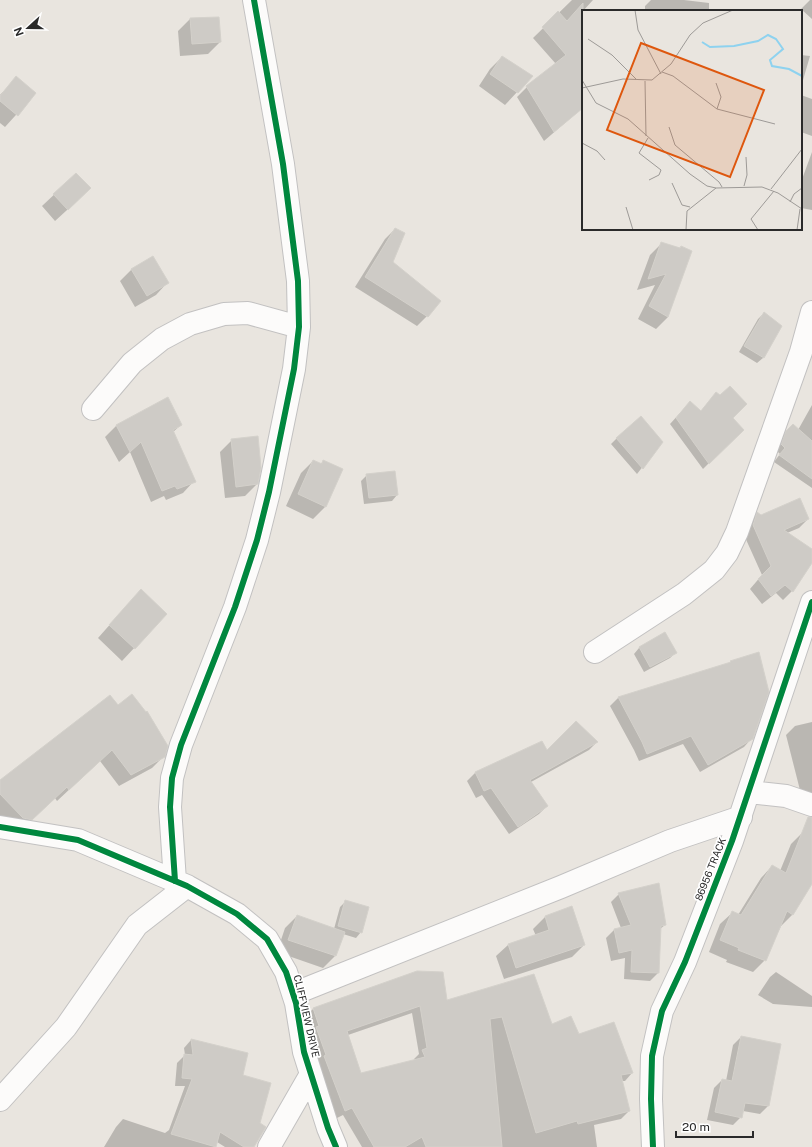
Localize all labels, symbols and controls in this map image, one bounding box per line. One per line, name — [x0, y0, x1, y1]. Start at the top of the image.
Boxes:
north arrow — [8, 8, 48, 48]
inset map — [582, 10, 802, 230]
text: N — [12, 25, 26, 38]
street label: 86956 TRACK — [692, 836, 728, 902]
street label: CLIFFVIEW DRIVE — [292, 973, 322, 1059]
scale bar — [676, 1113, 753, 1139]
text: 20 m — [682, 1120, 710, 1134]

